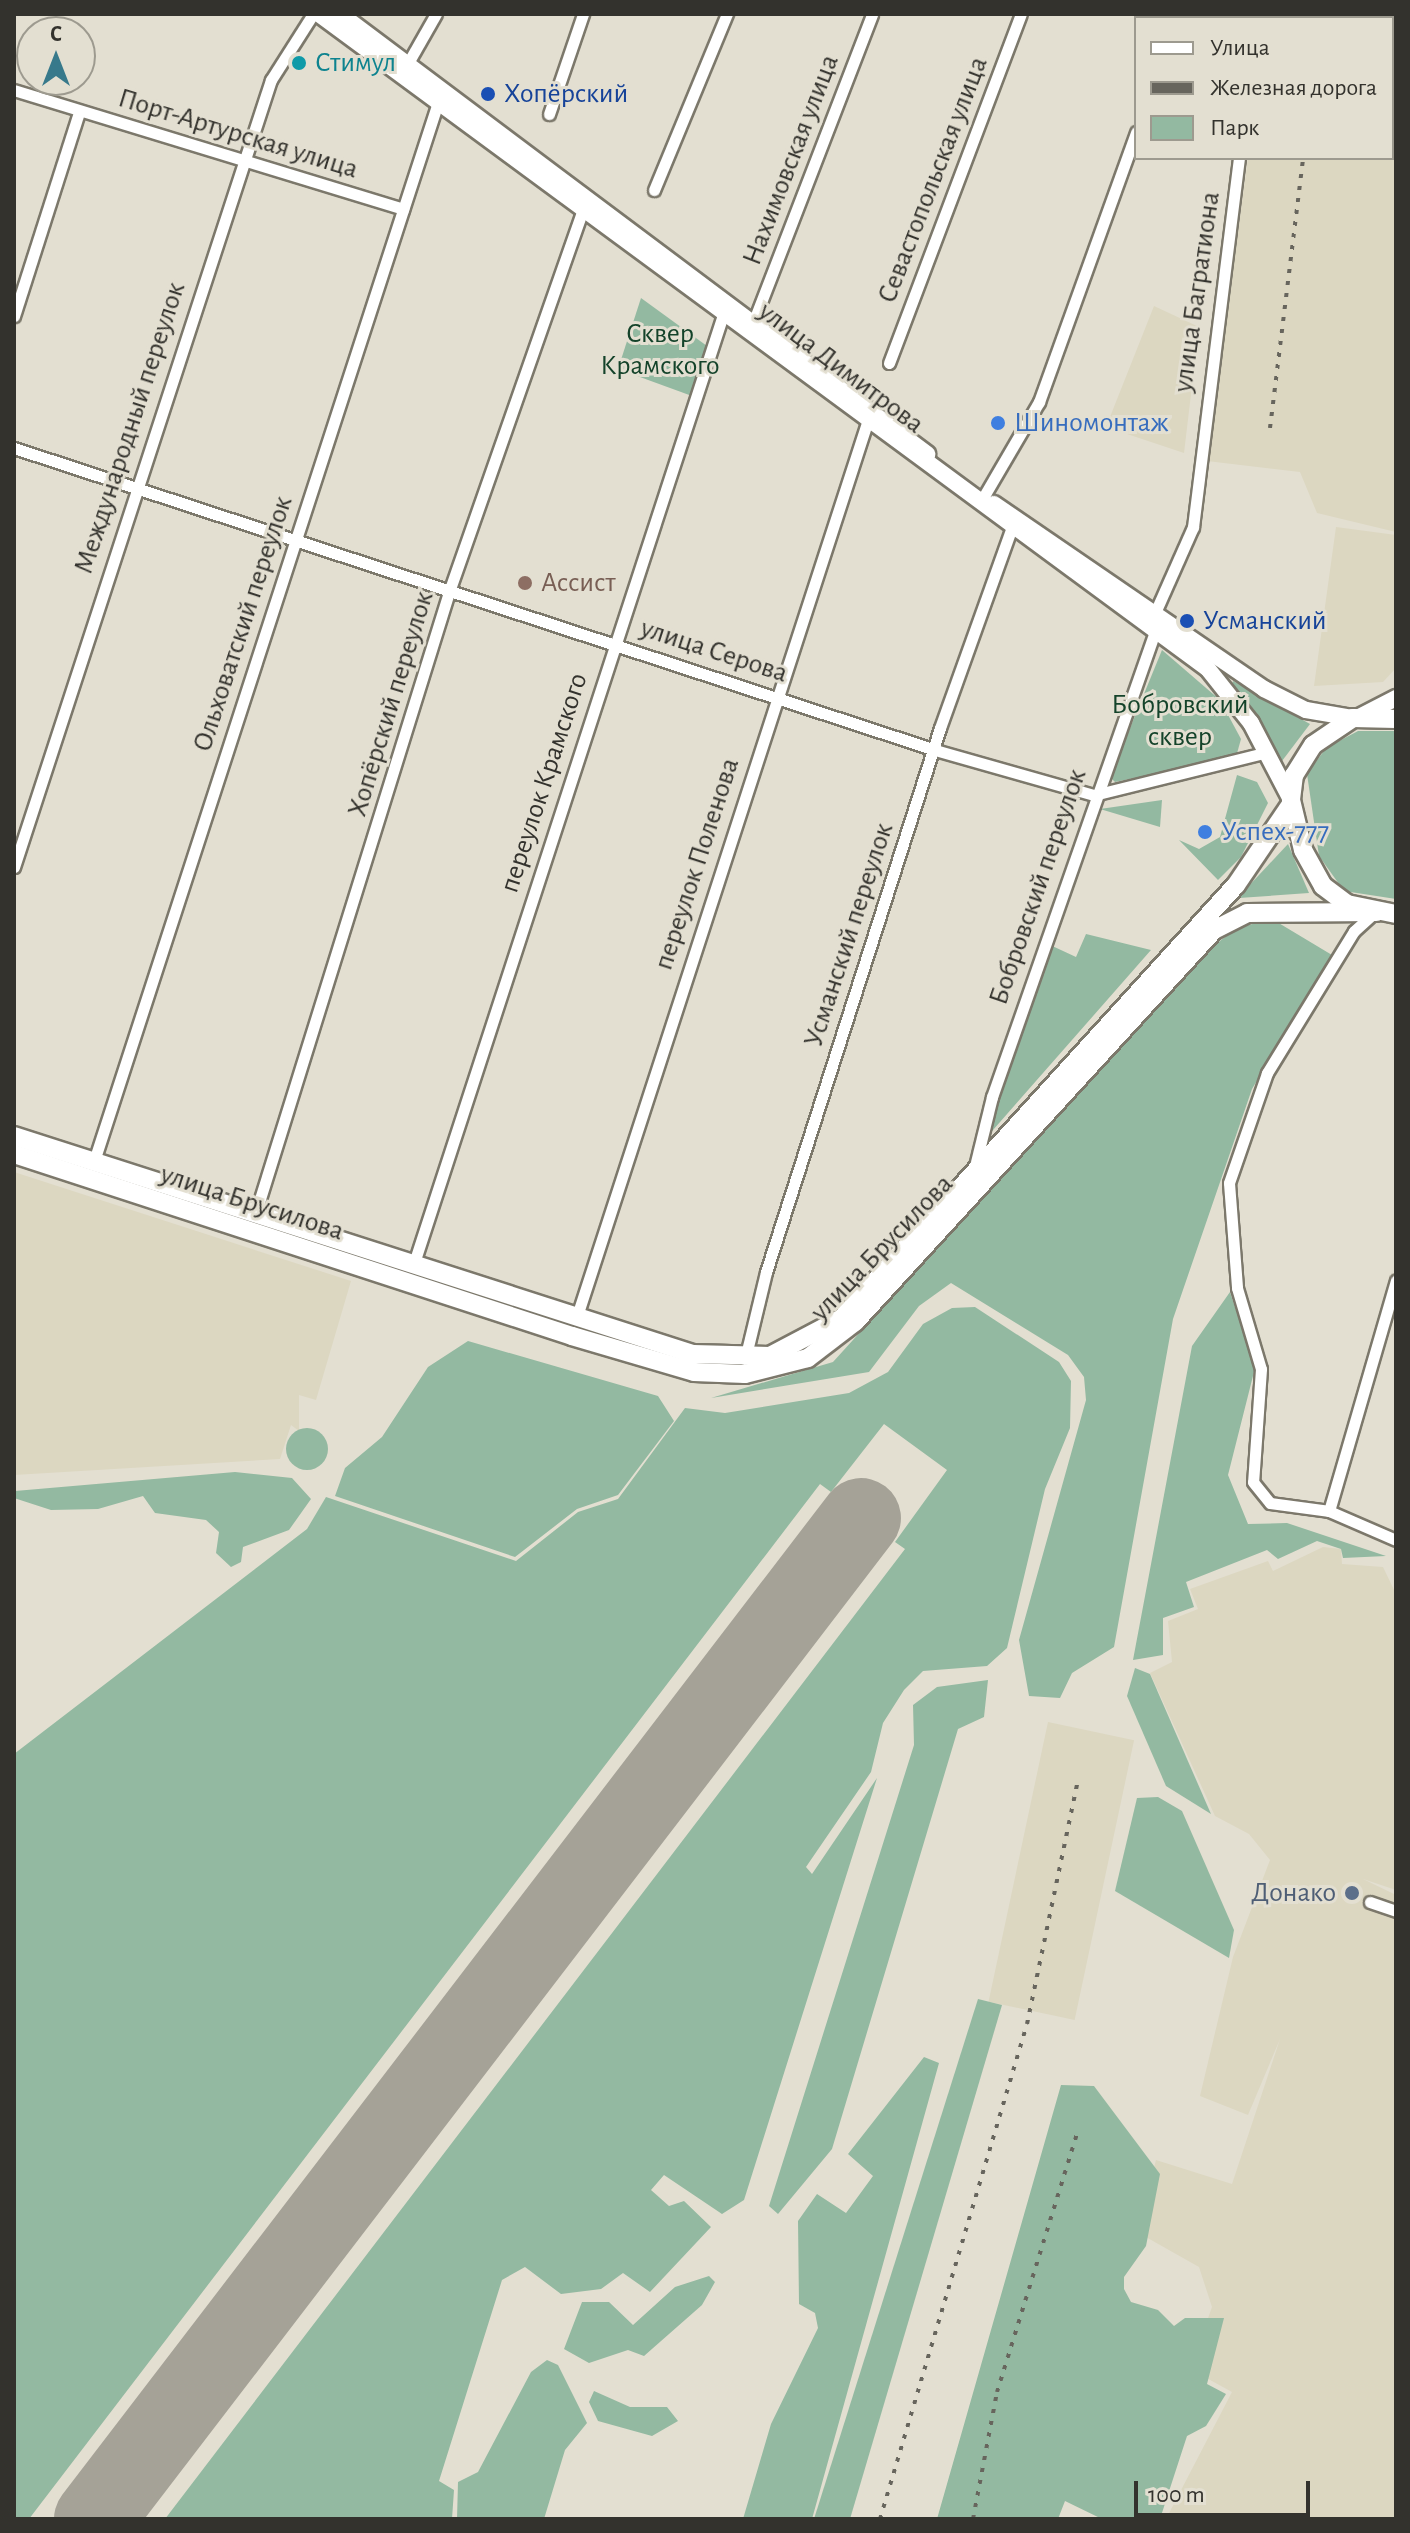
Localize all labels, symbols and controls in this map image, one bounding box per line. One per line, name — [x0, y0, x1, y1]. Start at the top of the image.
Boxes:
north arrow — [16, 16, 96, 96]
legend — [1134, 16, 1394, 160]
text: С — [50, 23, 62, 45]
text: Улица — [1210, 36, 1270, 60]
place label: Стимул — [315, 46, 396, 80]
street label: Нахимовская улица — [735, 50, 847, 270]
street label: Севастопольская улица — [871, 52, 995, 308]
marker: Стимул — [290, 54, 308, 72]
text: Железная дорога — [1210, 76, 1377, 100]
place label: Хопёрский — [504, 77, 628, 111]
street label: Порт-Артурская улица — [114, 82, 362, 186]
marker: Хопёрский — [479, 85, 497, 103]
text: Парк — [1210, 116, 1259, 140]
street label: улица Багратиона — [1166, 190, 1228, 394]
street label: Международный переулок — [67, 278, 193, 578]
street label: улица Димитрова — [752, 295, 930, 441]
park label: Сквер Крамского — [600, 317, 720, 383]
place label: Шиномонтаж — [1014, 406, 1169, 440]
marker: Шиномонтаж — [989, 414, 1007, 432]
street label: Ольховатский переулок — [186, 492, 300, 756]
place label: Ассист — [541, 566, 616, 600]
marker: Ассист — [516, 574, 534, 592]
street label: Хопёрский переулок — [341, 587, 441, 821]
place label: Усманский — [1203, 604, 1327, 638]
street label: улица Серова — [636, 611, 792, 691]
marker: Усманский — [1178, 612, 1196, 630]
street label: переулок Крамского — [493, 669, 595, 897]
park label: Бобровский сквер — [1111, 688, 1249, 754]
street label: переулок Поленова — [647, 754, 747, 974]
street label: Бобровский переулок — [982, 765, 1094, 1009]
place label: Успех-777 — [1221, 815, 1329, 849]
street label: Усманский переулок — [797, 819, 901, 1051]
marker: Успех-777 — [1196, 823, 1214, 841]
street label: улица Брусилова — [156, 1158, 348, 1248]
street label: улица Брусилова — [804, 1168, 960, 1328]
place label: Донако — [1251, 1876, 1336, 1910]
marker: Донако — [1343, 1884, 1361, 1902]
scale bar — [1138, 2465, 1314, 2515]
text: 100 m — [1148, 2483, 1205, 2507]

